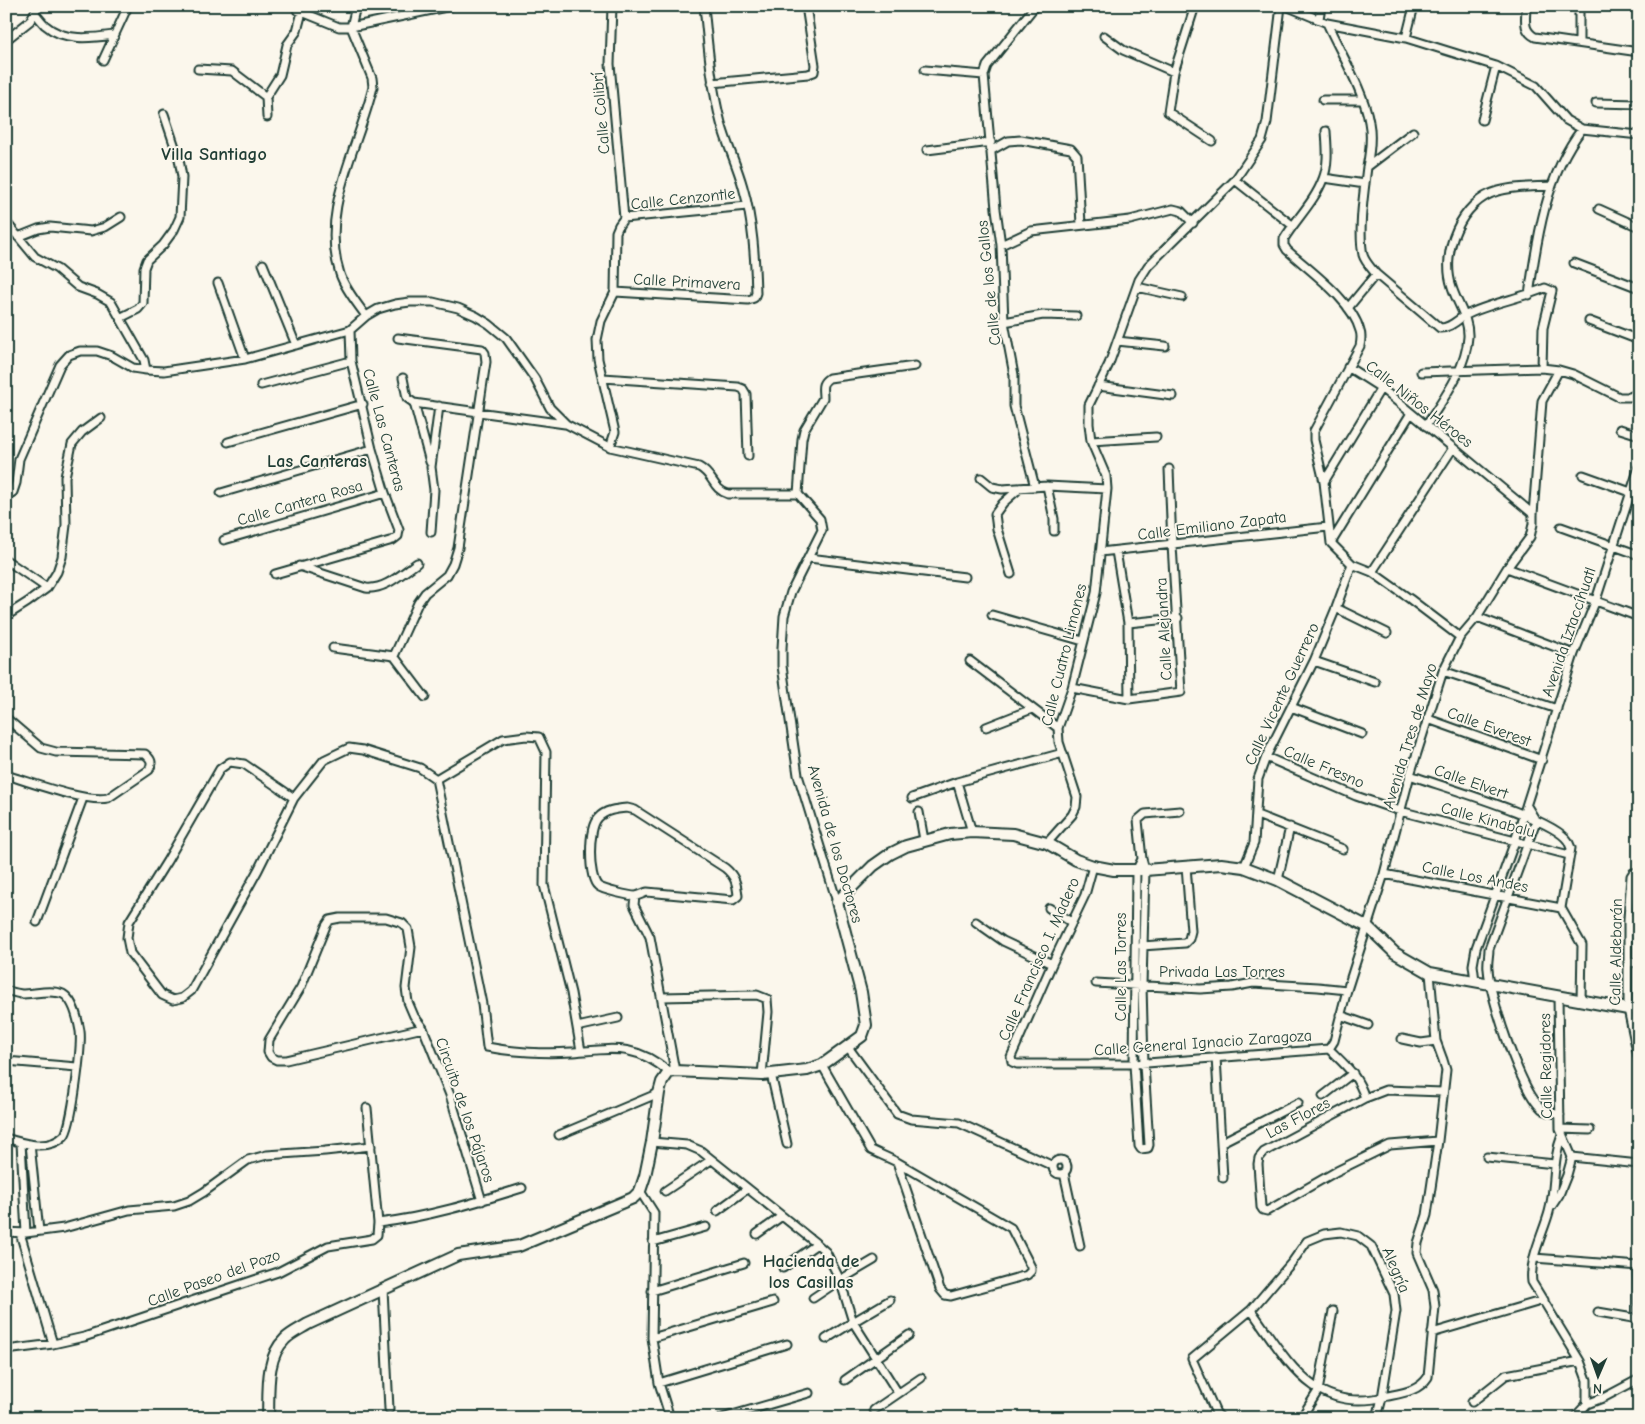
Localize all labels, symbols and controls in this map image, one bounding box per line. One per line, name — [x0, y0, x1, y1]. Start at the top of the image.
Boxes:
street label: Calle Colibrí — [588, 71, 614, 155]
district label: Villa Santiago — [161, 144, 267, 165]
street label: Calle Cenzontle — [630, 185, 736, 213]
street label: Calle de los Gallos — [973, 219, 1005, 347]
street label: Calle Primavera — [633, 270, 741, 294]
street label: Calle Niños Héroes — [1362, 357, 1476, 452]
street label: Calle Las Canteras — [359, 367, 409, 494]
district label: Las Canteras — [267, 451, 367, 472]
street label: Calle Cantera Rosa — [235, 476, 365, 530]
street label: Calle Emiliano Zapata — [1137, 508, 1287, 544]
street label: Avenida Iztaccíhuatl — [1538, 565, 1600, 699]
street label: Calle Alejandra — [1152, 577, 1176, 681]
street label: Calle Cuatro Limones — [1038, 582, 1090, 728]
street label: Calle Vicente Guerrero — [1241, 620, 1323, 768]
street label: Avenida Tres de Mayo — [1379, 661, 1441, 811]
street label: Calle Everest — [1445, 704, 1534, 751]
street label: Calle Fresno — [1281, 742, 1367, 792]
street label: Calle Elvert — [1432, 761, 1511, 803]
street label: Avenida de los Doctores — [804, 763, 866, 925]
street label: Calle Kinabalu — [1439, 799, 1537, 841]
street label: Calle Los Andes — [1420, 858, 1530, 896]
street label: Calle Francisco I. Madero — [995, 874, 1083, 1044]
street label: Calle Aldebarán — [1606, 898, 1626, 1006]
street label: Calle Las Torres — [1112, 912, 1130, 1021]
street label: Privada Las Torres — [1159, 963, 1285, 981]
street label: Calle Regidores — [1536, 1013, 1556, 1119]
street label: Calle General Ignacio Zaragoza — [1094, 1026, 1312, 1060]
street label: Circuito de los Pájaros — [432, 1035, 498, 1185]
street label: Las Flores — [1263, 1093, 1333, 1142]
street label: Alegría — [1378, 1245, 1414, 1295]
street label: Calle Paseo del Pozo — [145, 1246, 283, 1310]
district label: Hacienda de los Casillas — [763, 1251, 859, 1293]
north arrow — [1572, 1352, 1622, 1402]
text: N — [1593, 1380, 1602, 1397]

